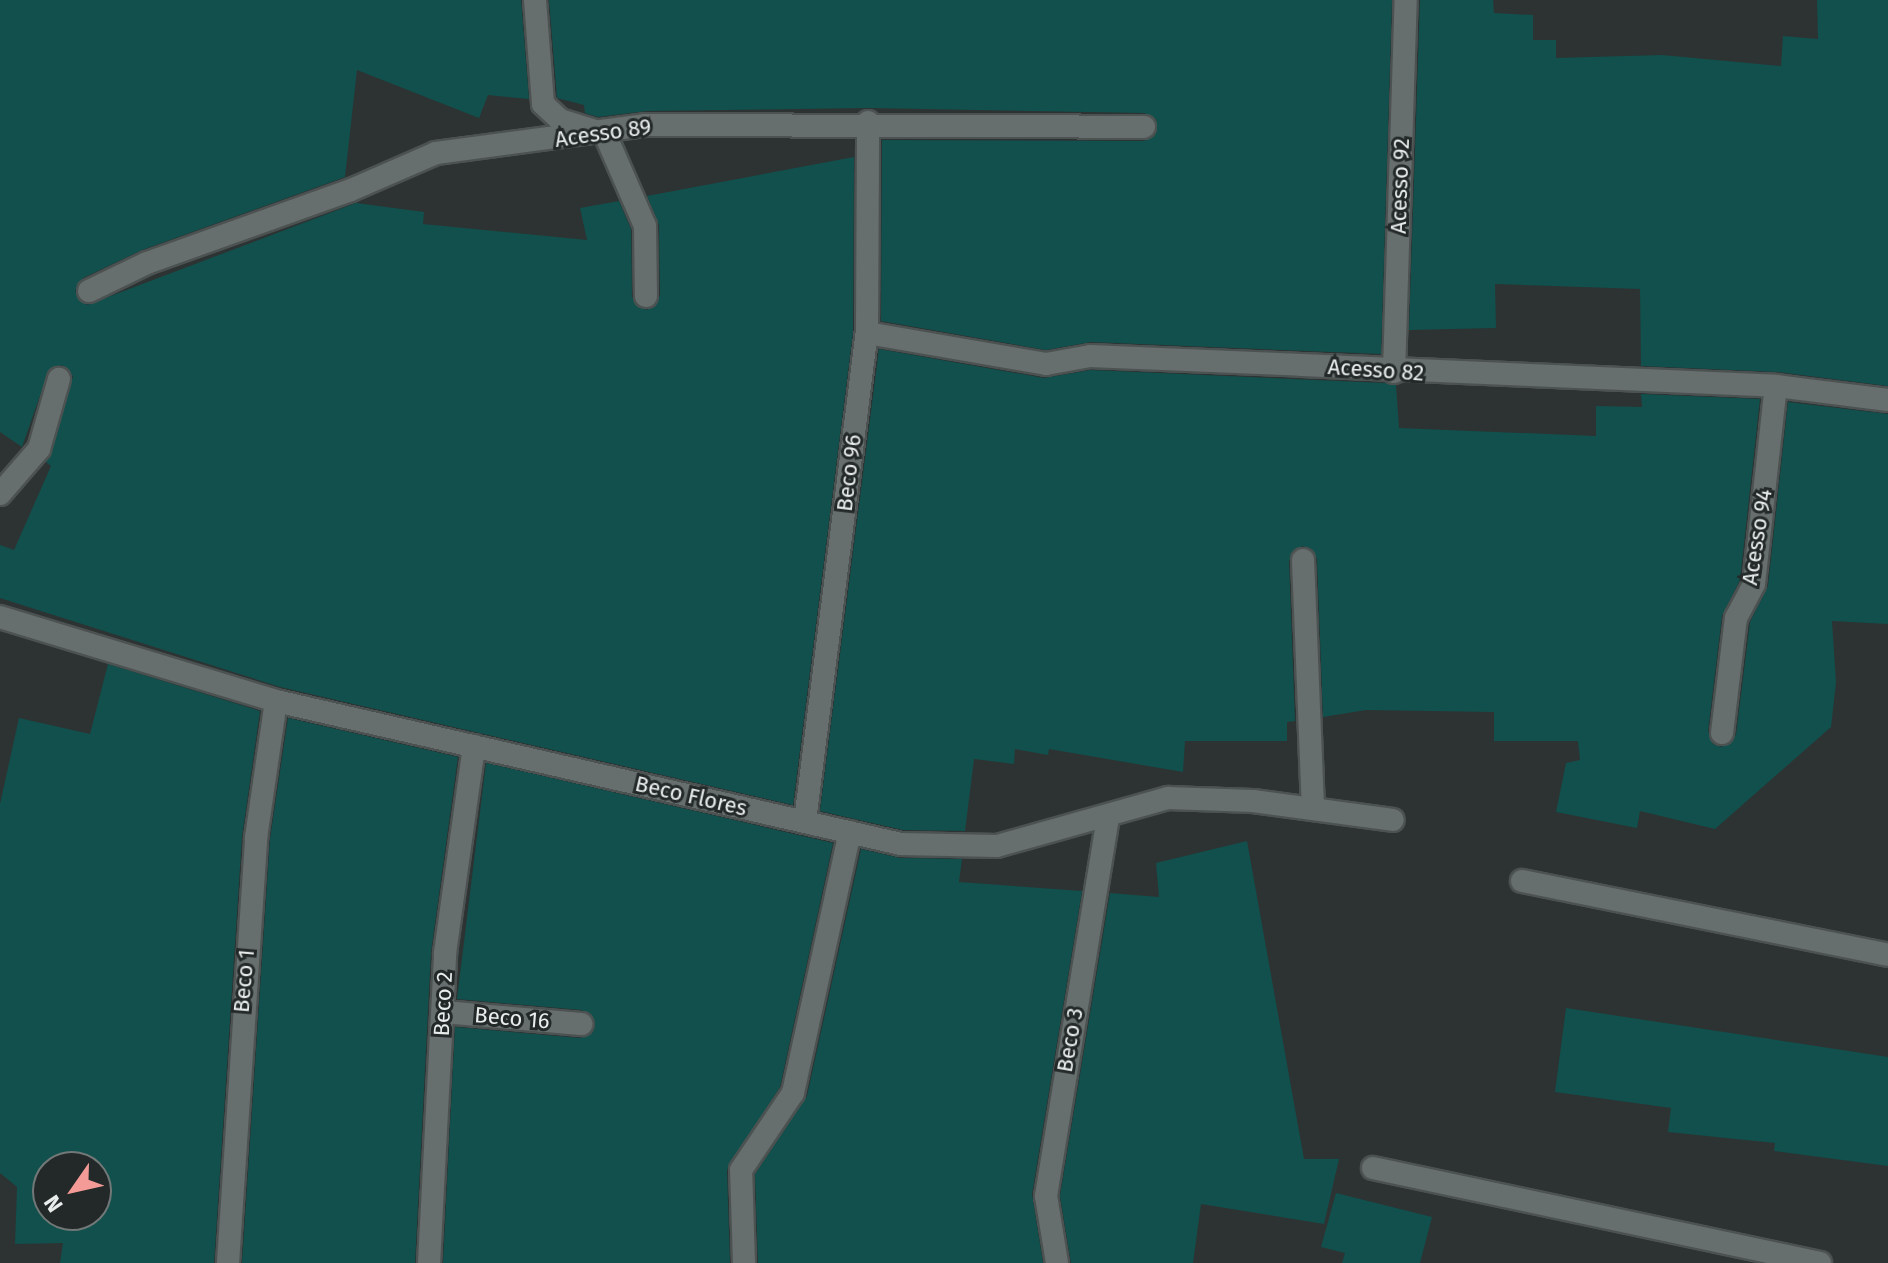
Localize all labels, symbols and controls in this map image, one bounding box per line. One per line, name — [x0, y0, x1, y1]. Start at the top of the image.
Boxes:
street label: Acesso 89 — [553, 113, 653, 153]
street label: Acesso 92 — [1385, 138, 1415, 234]
street label: Acesso 82 — [1327, 353, 1425, 387]
street label: Beco 96 — [831, 433, 867, 513]
street label: Acesso 94 — [1736, 487, 1778, 587]
street label: Beco Flores — [633, 770, 749, 822]
street label: Beco 1 — [228, 948, 260, 1014]
street label: Beco 2 — [428, 971, 458, 1037]
street label: Beco 16 — [473, 1002, 551, 1034]
street label: Beco 3 — [1051, 1006, 1089, 1074]
north arrow — [32, 1151, 112, 1231]
text: N — [38, 1190, 69, 1217]

